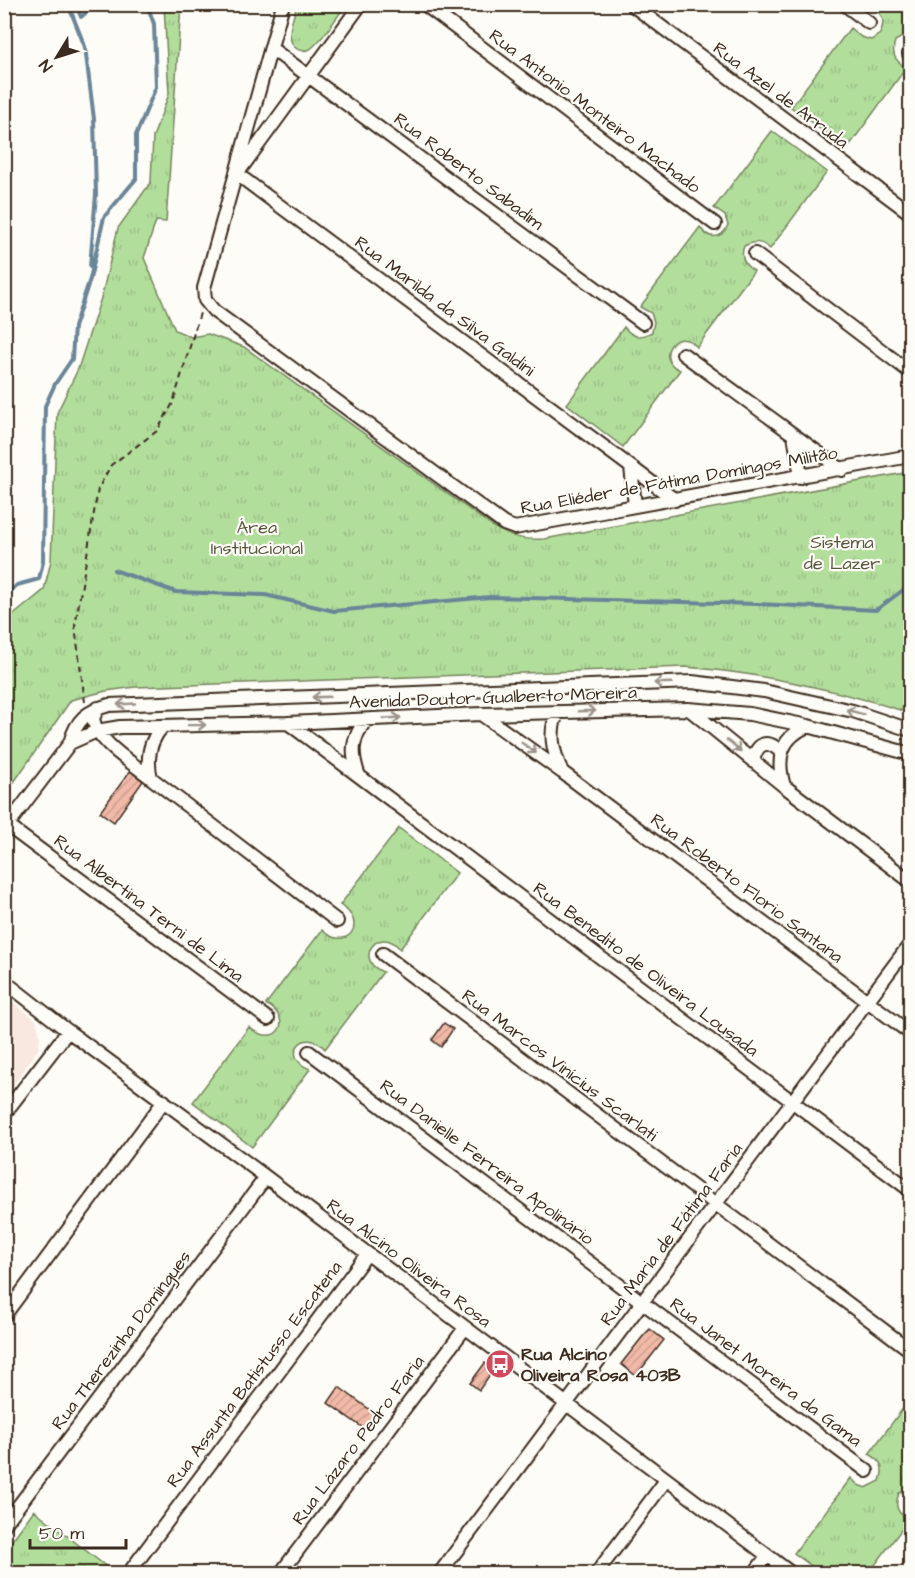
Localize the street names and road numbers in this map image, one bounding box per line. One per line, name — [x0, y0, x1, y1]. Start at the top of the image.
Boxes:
street label: Rua Antonio Monteiro Machado — [484, 23, 706, 199]
street label: Rua Azel de Arruda — [708, 36, 854, 155]
street label: Rua Roberto Sabadim — [389, 107, 549, 236]
street label: Rua Marilda da Silva Galdini — [349, 230, 540, 383]
street label: Rua Eliéder de Fátima Domingos Militão — [519, 440, 840, 522]
street label: Avenida Doutor Gualberto Moreira — [349, 680, 637, 715]
street label: Rua Roberto Florio Santana — [645, 808, 848, 969]
street label: Rua Albertina Terni de Lima — [48, 829, 249, 988]
street label: Rua Benedito de Oliveira Lousada — [528, 876, 764, 1063]
street label: Rua Marcos Vinícius Scarlati — [457, 983, 663, 1148]
street label: Rua Danielle Ferreira Apolinário — [374, 1074, 599, 1251]
street label: Rua Maria de Fátima Faria — [594, 1138, 748, 1331]
street label: Rua Alcino Oliveira Rosa — [321, 1193, 496, 1334]
street label: Rua Therezinha Domingues — [46, 1246, 198, 1436]
street label: Rua Assunta Batistusso Escatena — [161, 1256, 348, 1493]
street label: Rua Janet Moreira da Gama — [665, 1292, 867, 1453]
street label: Rua Lázaro Pedro Faria — [286, 1350, 431, 1530]

